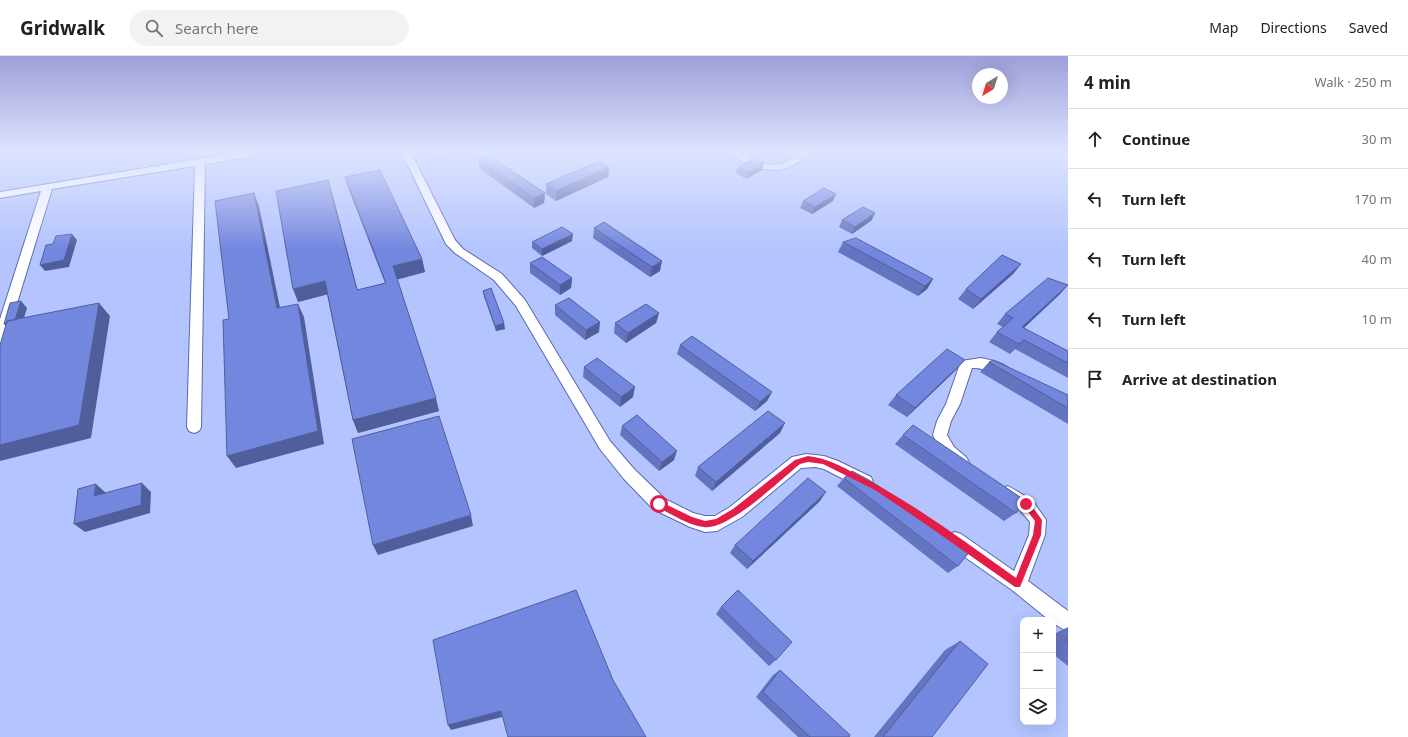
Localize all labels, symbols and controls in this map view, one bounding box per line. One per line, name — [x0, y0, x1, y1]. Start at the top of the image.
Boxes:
search box — [129, 10, 409, 46]
text: Gridwalk — [20, 15, 105, 41]
icon: search — [143, 17, 165, 39]
text: Search here — [175, 18, 259, 38]
text: Map — [1209, 18, 1238, 37]
text: Directions — [1260, 18, 1327, 37]
text: Saved — [1349, 18, 1388, 37]
north arrow — [972, 68, 1008, 104]
text: 4 min — [1084, 71, 1131, 94]
text: Walk · 250 m — [1314, 73, 1392, 91]
icon: ahead — [1084, 128, 1106, 150]
text: Continue — [1122, 129, 1190, 149]
text: 30 m — [1362, 130, 1392, 148]
icon: left — [1084, 188, 1106, 210]
text: Turn left — [1122, 189, 1186, 209]
text: 170 m — [1354, 190, 1392, 208]
icon: left — [1084, 248, 1106, 270]
text: Turn left — [1122, 249, 1186, 269]
text: 40 m — [1362, 250, 1392, 268]
icon: left — [1084, 308, 1106, 330]
text: Turn left — [1122, 309, 1186, 329]
text: 10 m — [1362, 310, 1392, 328]
icon: arrive — [1084, 368, 1106, 390]
text: Arrive at destination — [1122, 369, 1277, 389]
route start — [650, 495, 668, 513]
route end — [1017, 495, 1035, 513]
map controls — [1020, 617, 1056, 725]
button: + — [1020, 617, 1056, 653]
button: − — [1020, 653, 1056, 689]
button: layers — [1020, 689, 1056, 725]

